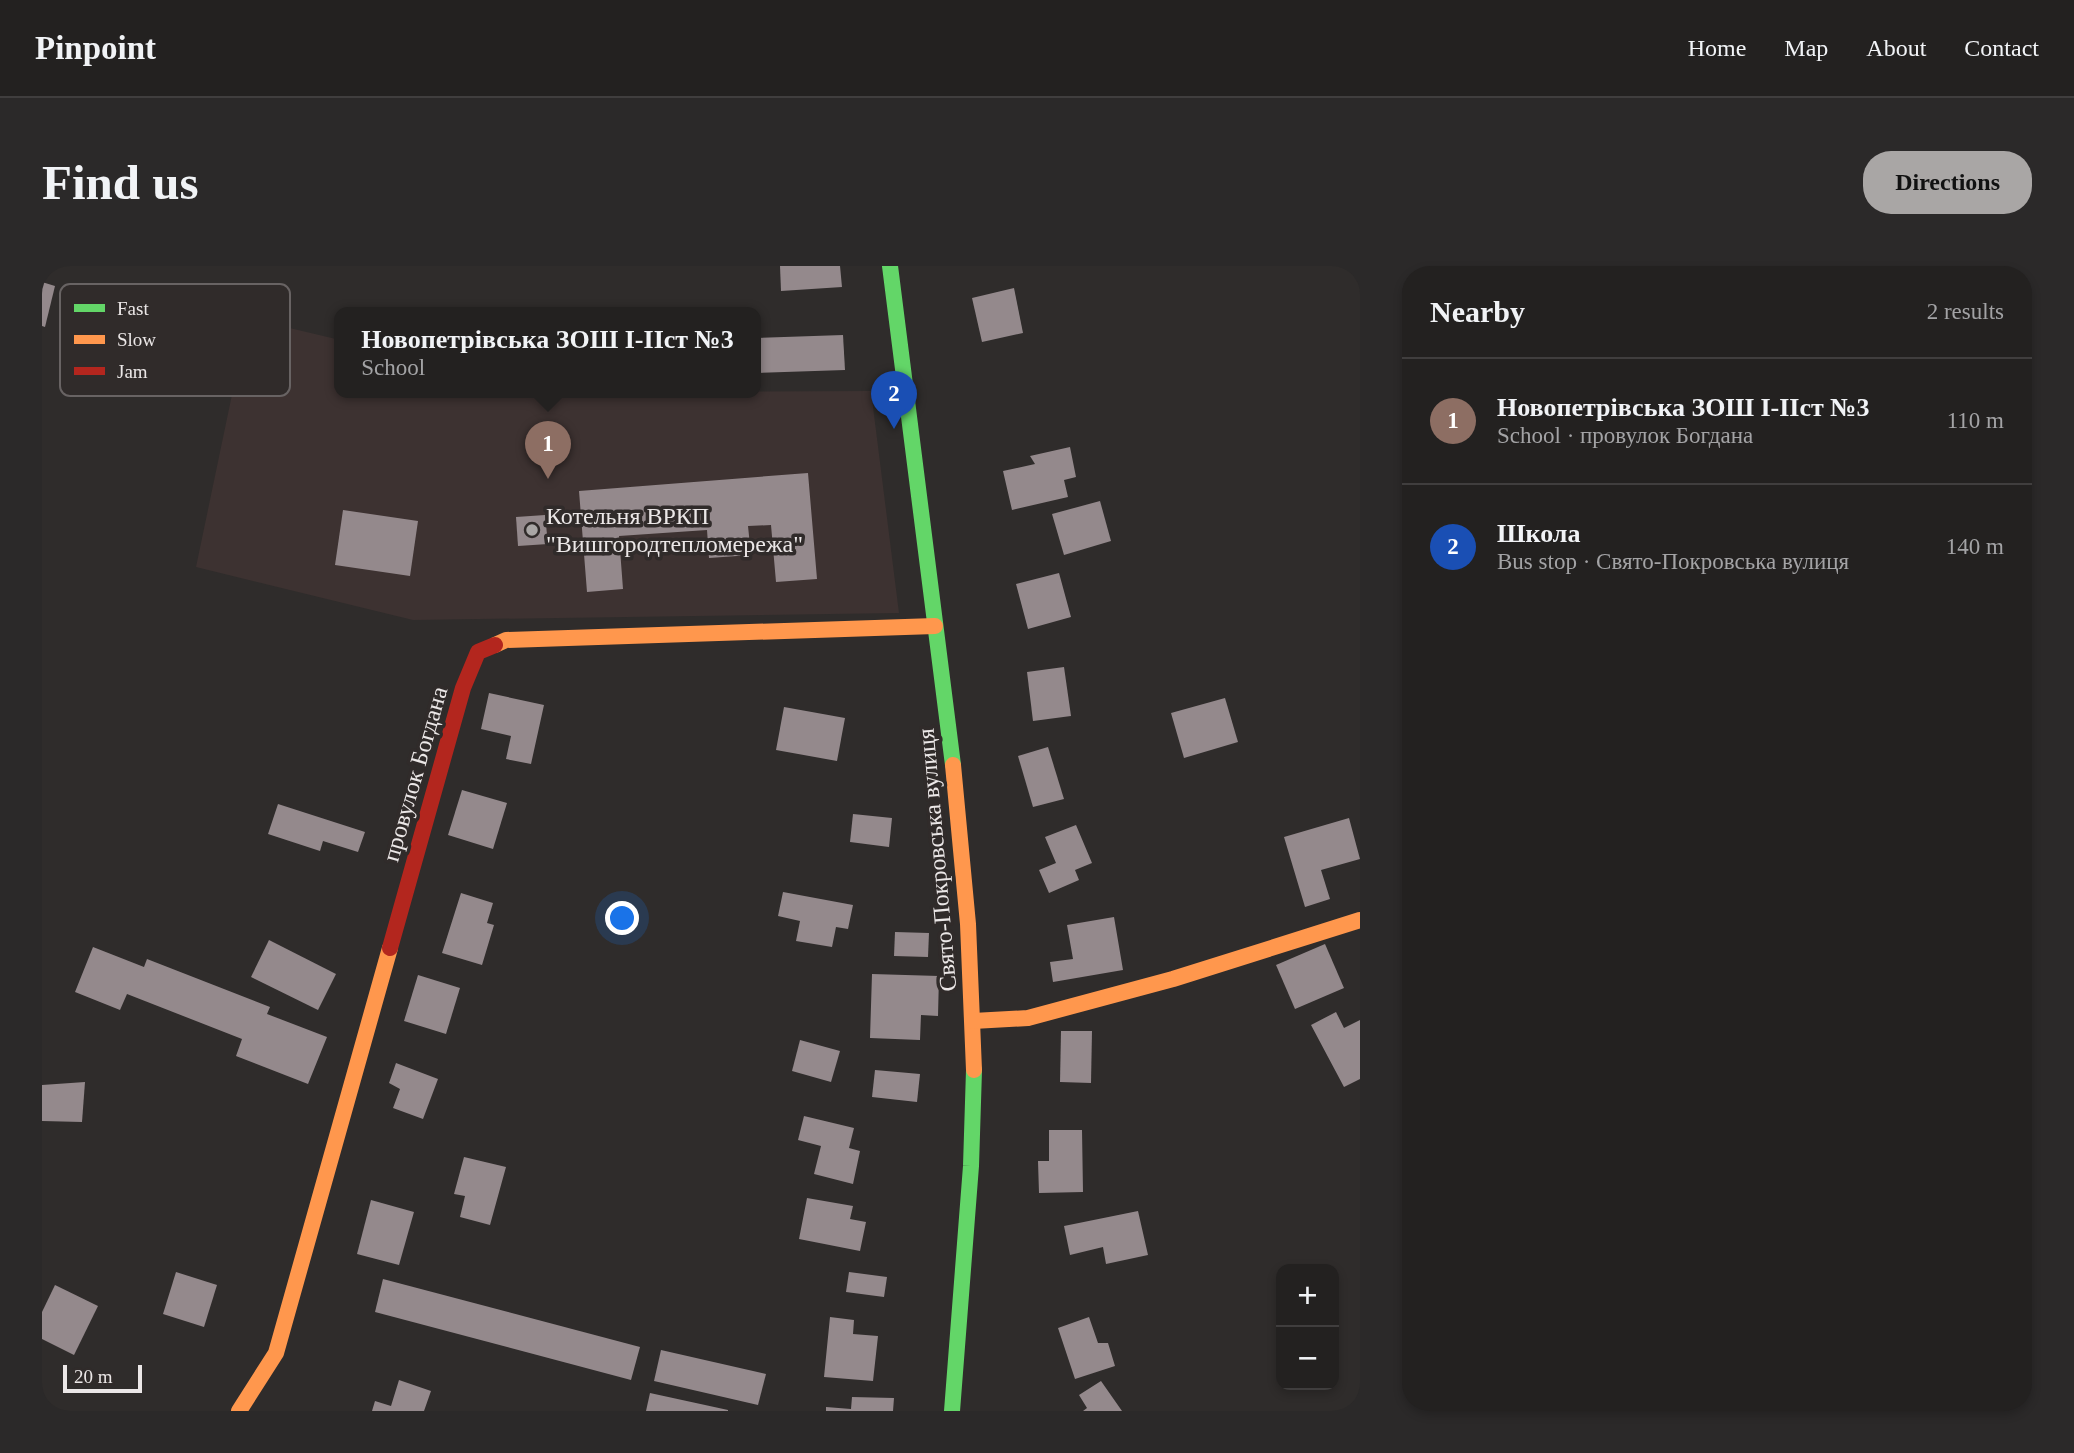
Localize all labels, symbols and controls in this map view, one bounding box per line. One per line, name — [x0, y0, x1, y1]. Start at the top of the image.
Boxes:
text: Pinpoint — [35, 30, 156, 66]
text: Home — [1688, 35, 1746, 61]
text: Map — [1784, 35, 1828, 61]
text: About — [1866, 35, 1926, 61]
text: Contact — [1964, 35, 2039, 61]
button: Directions — [1863, 151, 2032, 214]
text: Find us — [42, 155, 199, 210]
legend — [60, 284, 290, 396]
text: Nearby — [1430, 295, 1525, 328]
text: Fast — [117, 298, 149, 319]
text: 2 results — [1927, 299, 2004, 324]
popup — [334, 307, 761, 398]
text: Новопетрівська ЗОШ I-IIст №3 — [361, 325, 734, 354]
text: Slow — [117, 329, 156, 350]
text: School — [361, 355, 425, 380]
text: Jam — [117, 361, 148, 382]
pin: 2 — [871, 371, 917, 429]
text: Новопетрівська ЗОШ I-IIст №3 — [1497, 393, 1869, 422]
text: 1 — [1447, 408, 1459, 433]
text: 110 m — [1947, 408, 2004, 433]
pin: 1 — [525, 421, 571, 479]
text: School · провулок Богдана — [1497, 423, 1753, 448]
place label: Котельня ВРКП "Вишгородтепломережа" — [546, 503, 803, 557]
text: Школа — [1497, 519, 1580, 548]
marker: Котельня ВРКП "Вишгородтепломережа" — [524, 522, 540, 538]
text: 2 — [1447, 534, 1459, 559]
text: 140 m — [1946, 534, 2004, 559]
text: Bus stop · Свято-Покровська вулиця — [1497, 549, 1849, 574]
street label: провулок Богдана — [378, 683, 452, 864]
street label: Свято-Покровська вулиця — [913, 727, 961, 993]
your location — [605, 901, 639, 935]
map controls — [1276, 1264, 1339, 1390]
button: + — [1276, 1264, 1339, 1327]
button: − — [1276, 1327, 1339, 1390]
scale bar — [63, 1362, 142, 1394]
text: 20 m — [74, 1366, 113, 1387]

